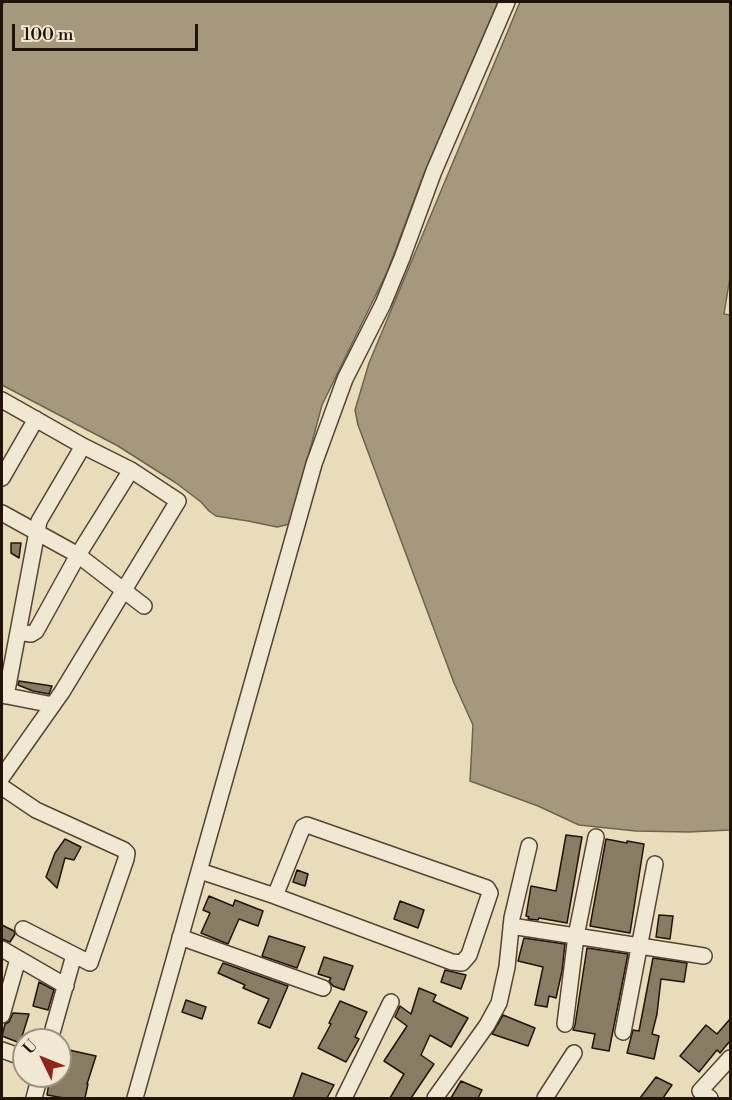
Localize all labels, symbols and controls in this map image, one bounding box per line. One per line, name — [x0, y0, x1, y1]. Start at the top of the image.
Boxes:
scale bar — [15, 12, 201, 50]
text: 100 m — [23, 23, 74, 46]
north arrow — [12, 1028, 72, 1088]
text: U — [19, 1036, 42, 1058]

